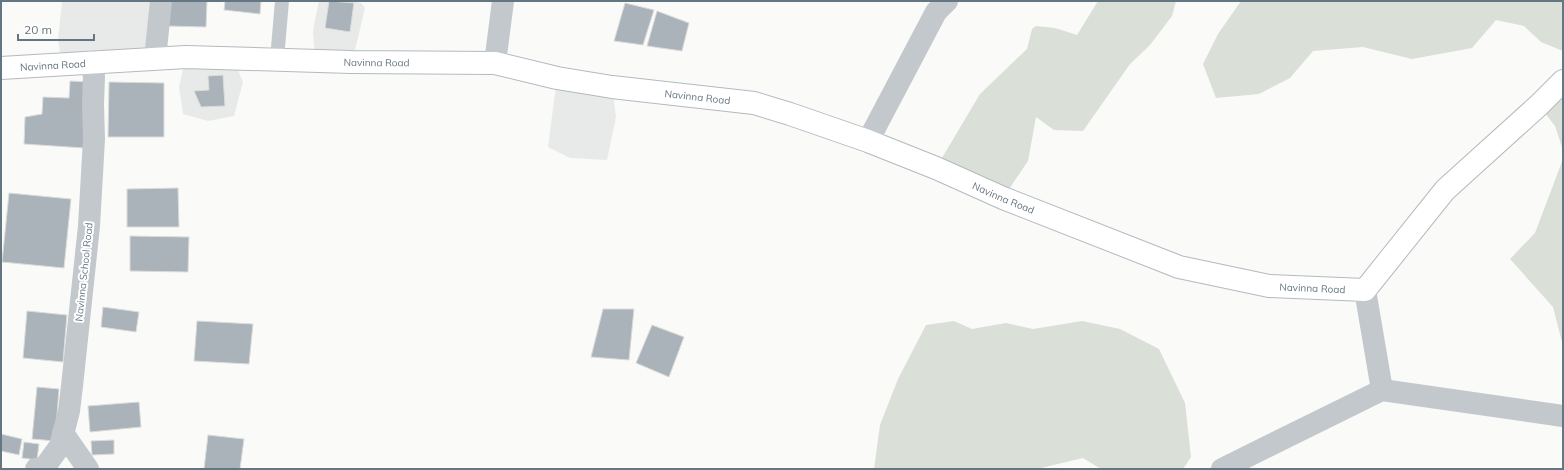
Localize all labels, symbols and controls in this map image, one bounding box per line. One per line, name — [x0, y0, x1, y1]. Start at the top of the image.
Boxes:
scale bar — [18, 16, 94, 42]
text: 20 m — [24, 22, 52, 37]
street label: Navinna Road — [343, 55, 410, 69]
street label: Navinna Road — [20, 56, 86, 73]
street label: Navinna Road — [664, 86, 731, 107]
street label: Navinna Road — [971, 179, 1037, 216]
street label: Navinna School Road — [72, 222, 96, 322]
street label: Navinna Road — [1279, 280, 1346, 296]

